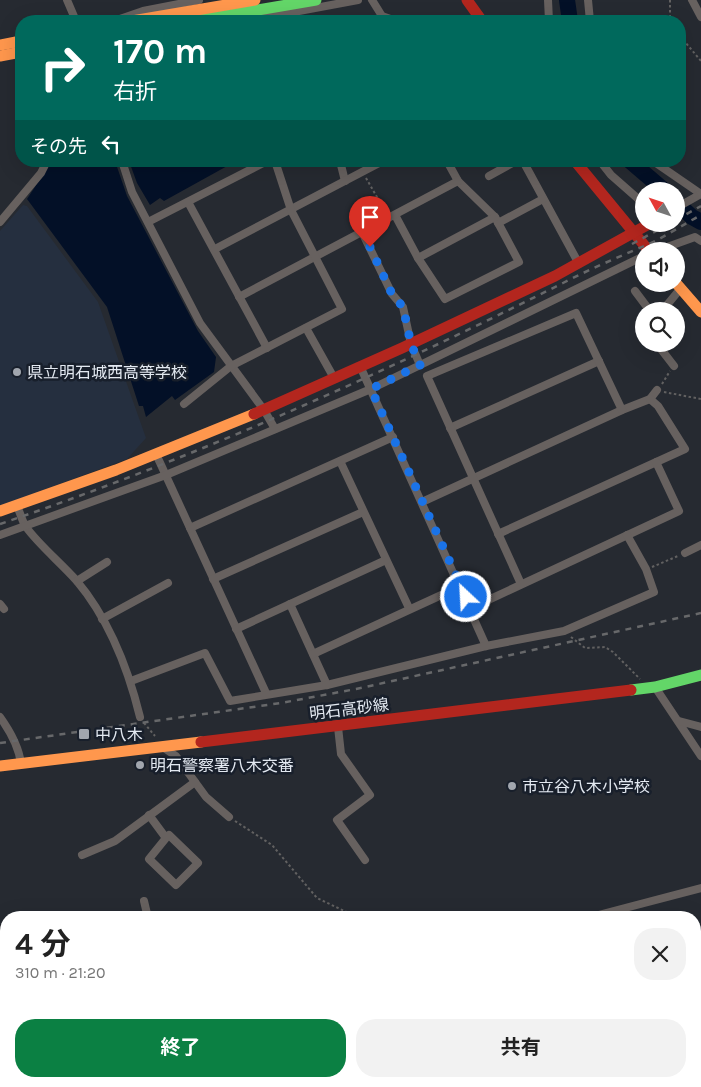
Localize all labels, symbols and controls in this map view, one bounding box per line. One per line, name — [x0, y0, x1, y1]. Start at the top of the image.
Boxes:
text: 170 m — [113, 31, 207, 72]
icon: right — [30, 35, 95, 100]
text: 右折 — [113, 79, 157, 105]
icon: left — [97, 130, 125, 158]
text: その先 — [30, 136, 87, 158]
north arrow — [635, 182, 685, 232]
map controls — [635, 182, 685, 352]
pin — [349, 196, 391, 247]
icon: arrive — [356, 203, 384, 231]
button: sound — [635, 242, 685, 292]
button: search — [635, 302, 685, 352]
place label: 県立明石城西高等学校 — [27, 363, 187, 382]
marker: 県立明石城西高等学校 — [11, 366, 23, 378]
position arrow — [439, 570, 491, 622]
street label: 明石高砂線 — [308, 695, 390, 723]
place label: 中八木 — [95, 725, 143, 744]
marker: 中八木 — [77, 727, 91, 741]
place label: 明石警察署八木交番 — [150, 756, 294, 775]
marker: 明石警察署八木交番 — [134, 759, 146, 771]
place label: 市立谷八木小学校 — [522, 777, 650, 796]
marker: 市立谷八木小学校 — [506, 780, 518, 792]
text: 4 分 — [15, 926, 70, 962]
button: close — [634, 928, 686, 980]
text: 310 m · 21:20 — [15, 963, 105, 982]
button: 終了 — [15, 1019, 346, 1077]
button: 共有 — [356, 1019, 686, 1077]

